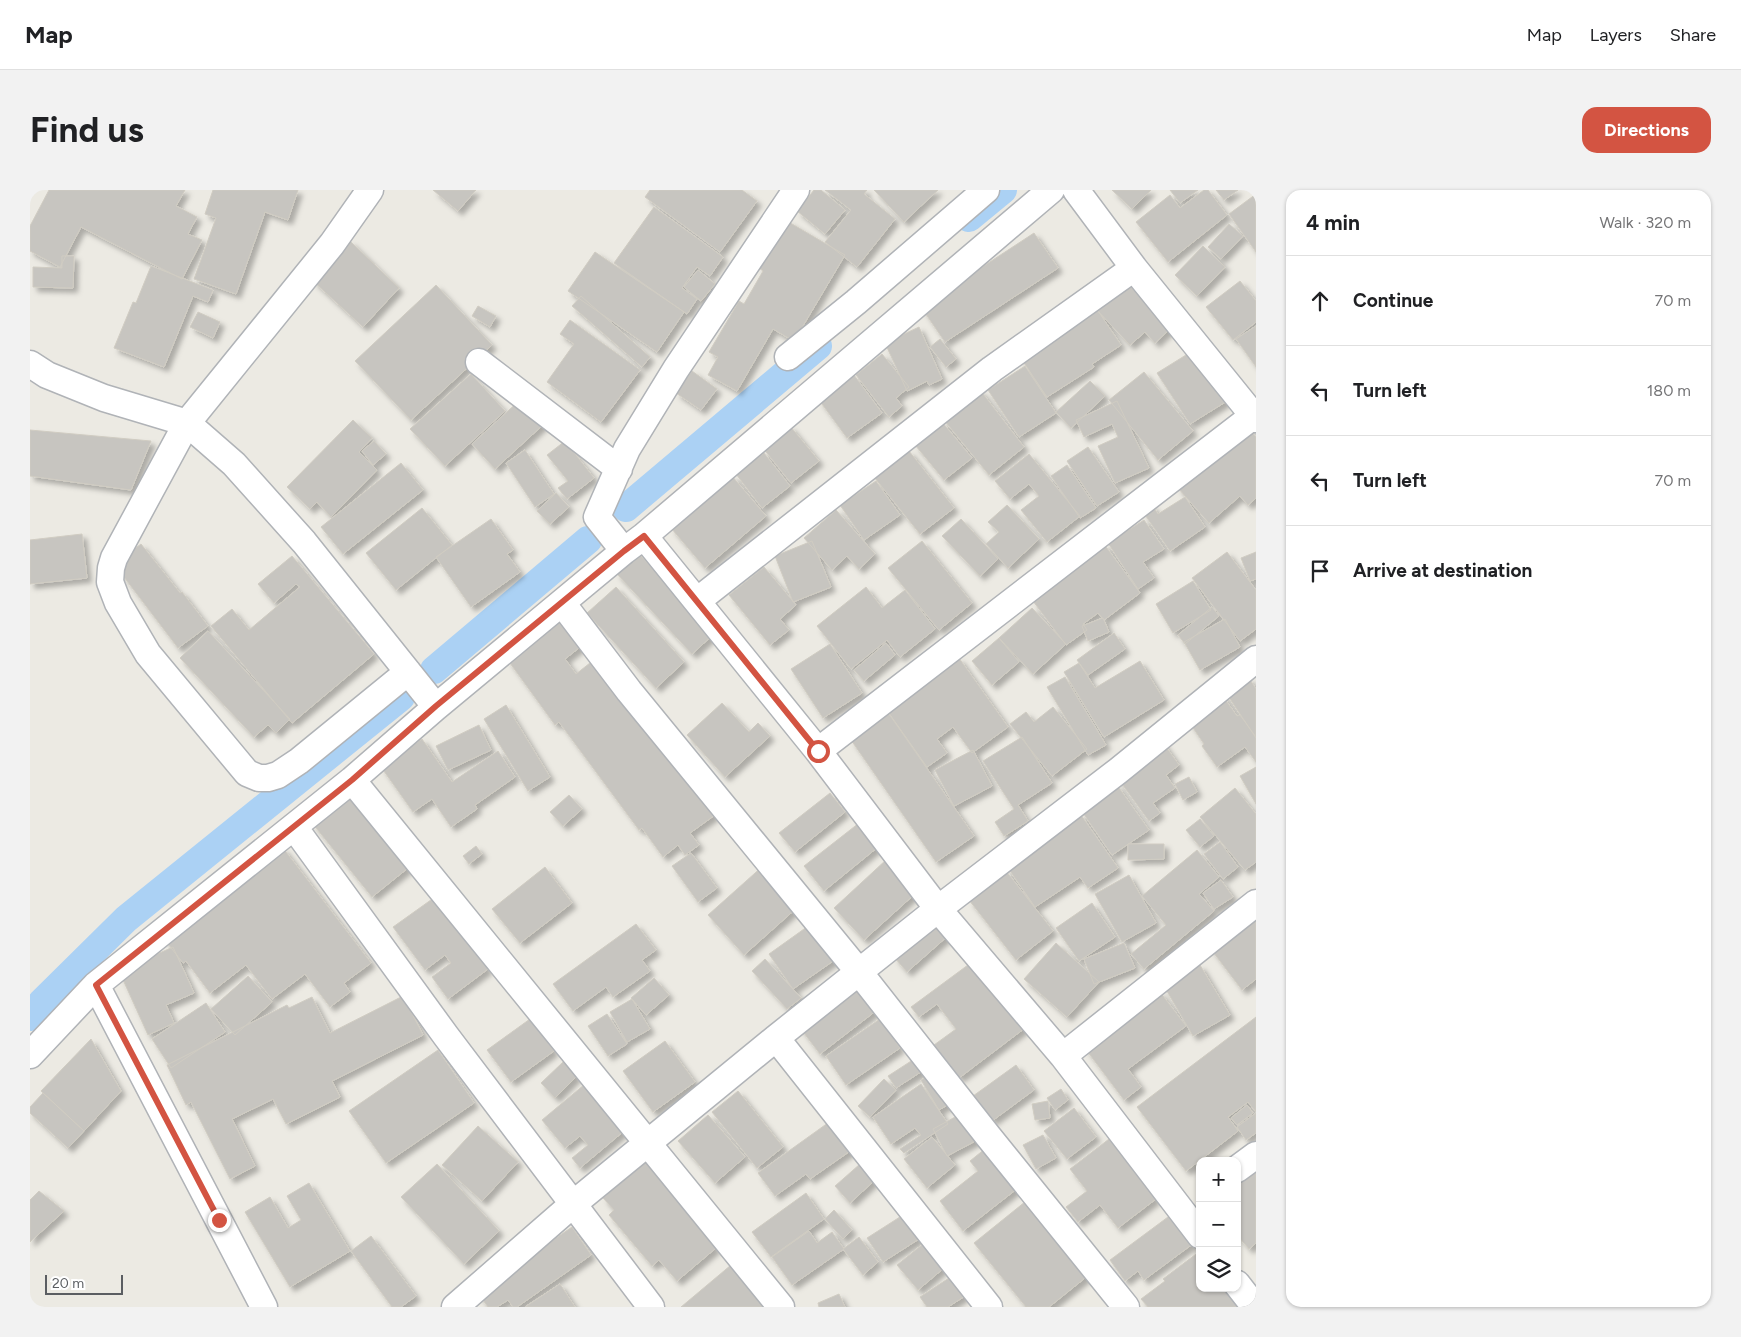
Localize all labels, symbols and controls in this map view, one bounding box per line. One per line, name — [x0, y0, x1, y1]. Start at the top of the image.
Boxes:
text: Map — [25, 20, 73, 49]
text: Map — [1527, 24, 1562, 46]
text: Layers — [1590, 24, 1642, 46]
text: Share — [1670, 24, 1716, 46]
button: Directions — [1582, 107, 1711, 153]
text: Find us — [30, 109, 144, 151]
text: 4 min — [1306, 210, 1360, 235]
text: Walk · 320 m — [1599, 213, 1691, 232]
icon: ahead — [1306, 287, 1334, 315]
text: Continue — [1353, 289, 1433, 312]
text: 70 m — [1655, 291, 1691, 310]
icon: left — [1306, 377, 1334, 405]
text: Turn left — [1353, 379, 1427, 402]
text: 180 m — [1647, 381, 1691, 400]
icon: left — [1306, 467, 1334, 495]
text: Turn left — [1353, 469, 1427, 492]
text: 70 m — [1655, 471, 1691, 490]
icon: arrive — [1306, 557, 1334, 585]
text: Arrive at destination — [1353, 559, 1532, 582]
route start — [807, 740, 830, 763]
map controls — [1196, 1157, 1241, 1292]
button: + — [1196, 1157, 1241, 1202]
button: − — [1196, 1202, 1241, 1247]
route end — [208, 1209, 231, 1232]
button: layers — [1196, 1247, 1241, 1292]
scale bar — [45, 1272, 122, 1295]
text: 20 m — [52, 1275, 84, 1292]

